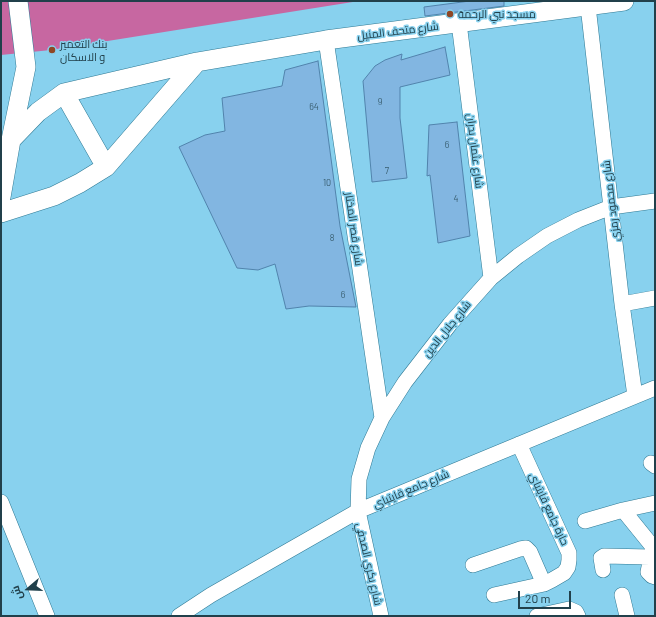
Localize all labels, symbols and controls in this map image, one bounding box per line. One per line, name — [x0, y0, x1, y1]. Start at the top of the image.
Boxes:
place label: مسجد نبي الرحمة — [458, 7, 536, 21]
marker: مسجد نبي الرحمة — [445, 9, 455, 19]
street label: شارع متحف المنيل — [357, 19, 439, 43]
place label: بنك التعمير و الاسكان — [60, 37, 108, 63]
marker: بنك التعمير و الاسكان — [47, 45, 57, 55]
house number: 9 — [378, 97, 382, 107]
house number: 64 — [309, 102, 319, 112]
street label: شارع عثمان بدران — [464, 113, 486, 189]
house number: 6 — [445, 140, 449, 150]
street label: شارع محمود رمزي — [599, 160, 623, 242]
house number: 7 — [385, 166, 389, 176]
house number: 10 — [323, 178, 331, 188]
street label: شارع قصر المختار — [342, 191, 366, 267]
house number: 4 — [454, 194, 458, 204]
house number: 8 — [330, 233, 334, 243]
house number: 6 — [341, 290, 345, 300]
street label: شارع جلال الدين — [420, 298, 474, 360]
street label: شارع جامع قايتباي — [371, 467, 451, 511]
street label: حارة جامع قايتباي — [526, 470, 572, 548]
street label: شارع بكري الصدفي — [353, 521, 385, 607]
north arrow — [8, 569, 48, 609]
scale bar — [520, 583, 573, 609]
text: ش — [8, 584, 25, 602]
text: 20 m — [525, 591, 551, 605]

